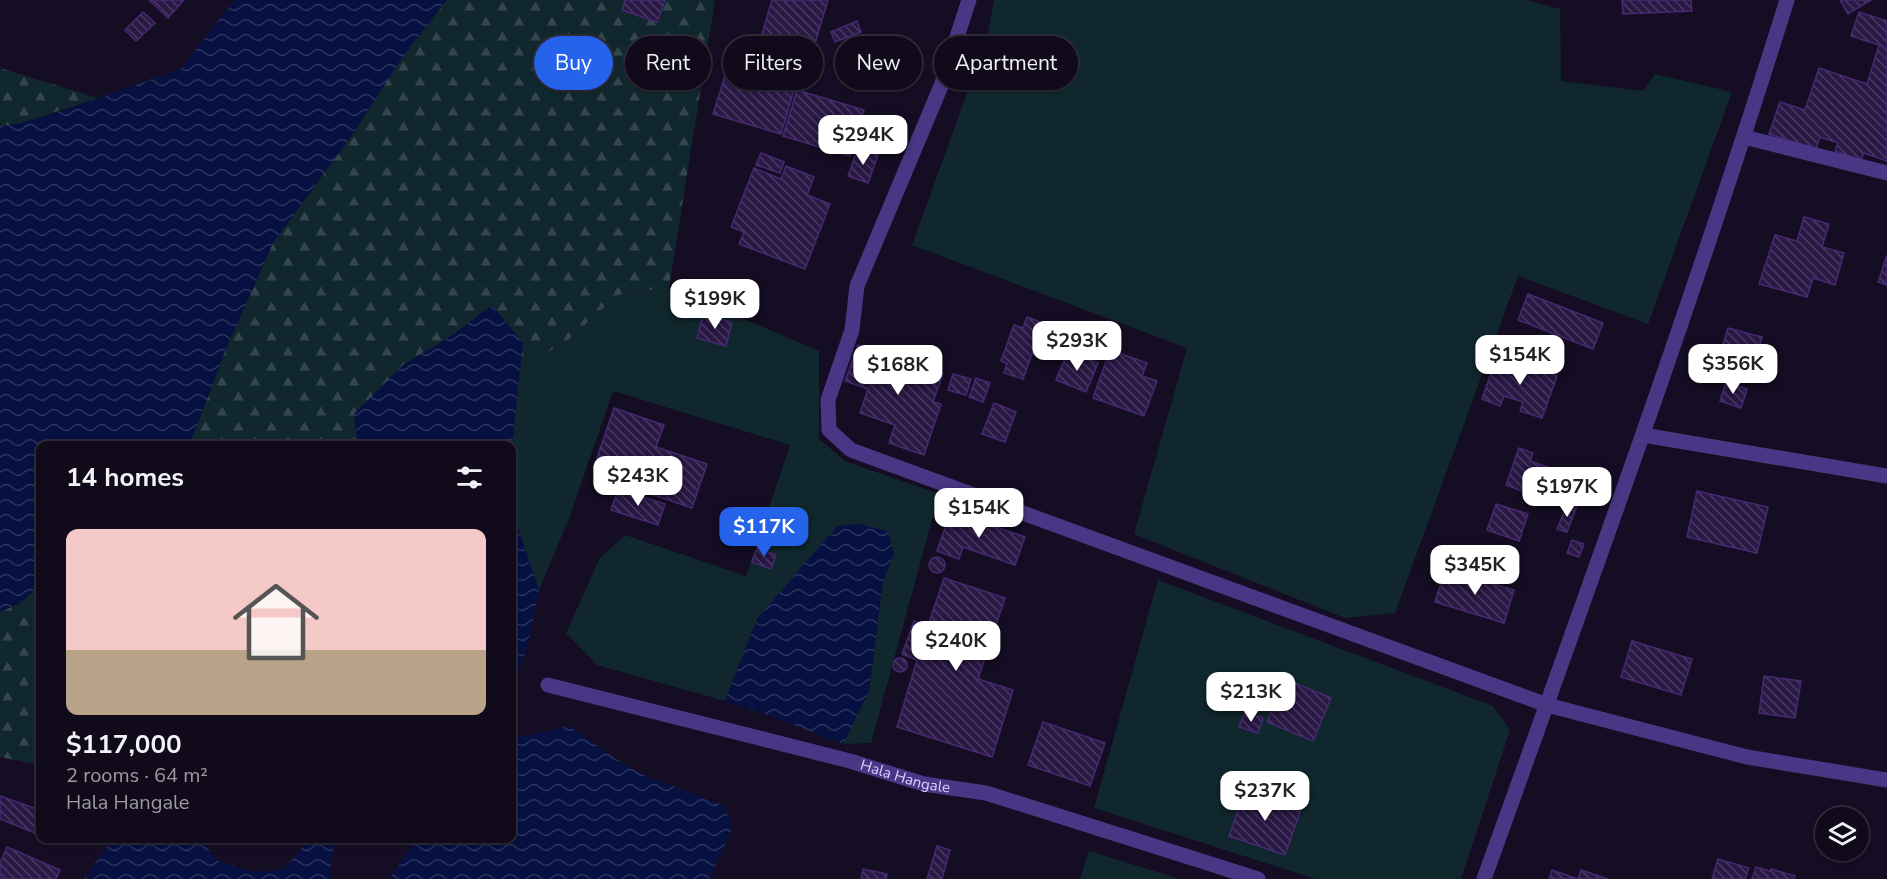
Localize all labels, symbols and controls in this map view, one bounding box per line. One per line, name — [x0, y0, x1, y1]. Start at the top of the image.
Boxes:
chip: Buy — [534, 36, 613, 90]
chip: Rent — [625, 36, 711, 90]
chip: Filters — [723, 36, 823, 90]
chip: New — [835, 36, 922, 90]
chip: Apartment — [934, 36, 1078, 90]
pin: $294K — [821, 115, 905, 166]
text: $294K — [832, 121, 894, 148]
pin: $199K — [673, 279, 757, 330]
text: $199K — [684, 285, 746, 312]
pin: $293K — [1035, 321, 1119, 372]
text: $293K — [1046, 327, 1108, 354]
pin: $154K — [1478, 335, 1562, 386]
text: $154K — [1489, 341, 1551, 368]
pin: $356K — [1691, 344, 1775, 395]
pin: $168K — [856, 345, 940, 396]
text: $356K — [1702, 350, 1764, 377]
text: $168K — [867, 351, 929, 378]
pin: $243K — [596, 456, 680, 507]
text: 14 homes — [66, 460, 184, 495]
icon: filters — [453, 461, 486, 494]
text: $243K — [607, 462, 669, 489]
pin: $197K — [1525, 467, 1609, 518]
text: $197K — [1536, 473, 1598, 500]
pin: $154K — [937, 488, 1021, 539]
text: $154K — [948, 494, 1010, 521]
pin: $117K — [722, 507, 806, 558]
text: $117K — [733, 513, 795, 540]
pin: $345K — [1433, 545, 1517, 596]
text: $345K — [1444, 551, 1506, 578]
icon: home — [222, 568, 330, 676]
pin: $240K — [914, 621, 998, 672]
text: $240K — [925, 627, 987, 654]
pin: $213K — [1209, 672, 1293, 723]
text: $213K — [1220, 678, 1282, 705]
text: $117,000 — [66, 727, 182, 762]
street label: Hala Hangale — [858, 755, 952, 798]
text: 2 rooms · 64 m² — [66, 762, 208, 789]
pin: $237K — [1223, 771, 1307, 822]
text: $237K — [1234, 777, 1296, 804]
text: Hala Hangale — [66, 789, 189, 816]
map controls — [1815, 807, 1869, 861]
button: layers — [1815, 807, 1869, 861]

